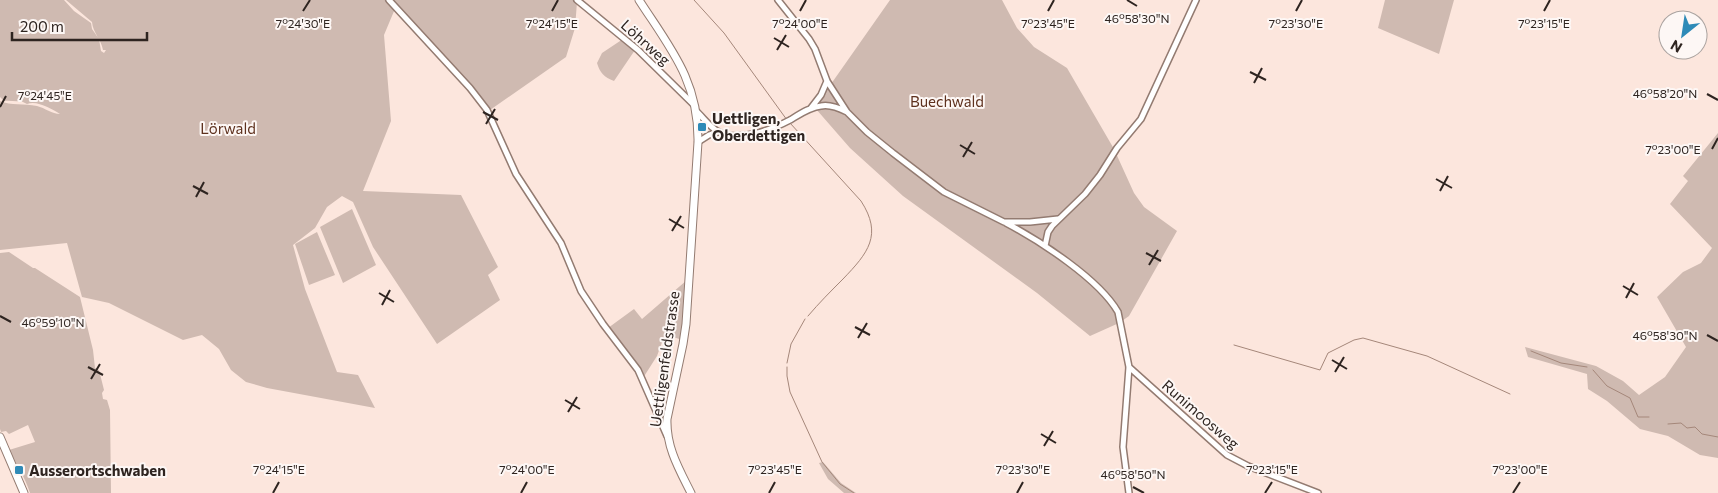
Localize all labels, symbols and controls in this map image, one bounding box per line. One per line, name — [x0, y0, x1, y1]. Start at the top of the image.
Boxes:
scale bar — [12, 10, 148, 42]
north arrow — [1658, 10, 1708, 60]
text: 46°58'30"N — [1105, 11, 1169, 25]
street label: Löhrweg — [618, 15, 674, 69]
text: 7°24'30"E — [276, 16, 330, 30]
text: 7°24'15"E — [526, 16, 578, 30]
text: 7°24'00"E — [772, 16, 828, 30]
text: 7°23'45"E — [1021, 16, 1075, 30]
text: 7°23'30"E — [1269, 16, 1323, 30]
text: 7°23'15"E — [1518, 16, 1570, 30]
text: 200 m — [20, 17, 64, 35]
text: N — [1667, 37, 1685, 57]
text: 46°58'20"N — [1633, 86, 1697, 100]
text: 7°24'45"E — [18, 88, 72, 102]
park label: Buechwald — [910, 92, 984, 110]
place label: Uettligen, Oberdettigen — [712, 109, 805, 144]
park label: Lörwald — [200, 119, 256, 137]
marker: Uettligen, Oberdettigen — [696, 121, 708, 133]
text: 7°23'00"E — [1645, 142, 1701, 156]
street label: Uettligenfeldstrasse — [646, 290, 682, 428]
text: 46°59'10"N — [21, 315, 85, 329]
text: 46°58'30"N — [1633, 328, 1697, 342]
street label: Runimoosweg — [1159, 376, 1243, 452]
place label: Ausserortschwaben — [29, 461, 166, 479]
text: 7°24'15"E — [253, 462, 305, 476]
text: 7°24'00"E — [499, 462, 555, 476]
text: 7°23'45"E — [748, 462, 802, 476]
text: 7°23'30"E — [996, 462, 1050, 476]
text: 7°23'15"E — [1246, 462, 1298, 476]
text: 7°23'00"E — [1492, 462, 1548, 476]
marker: Ausserortschwaben — [13, 464, 25, 476]
text: 46°58'50"N — [1101, 467, 1165, 481]

